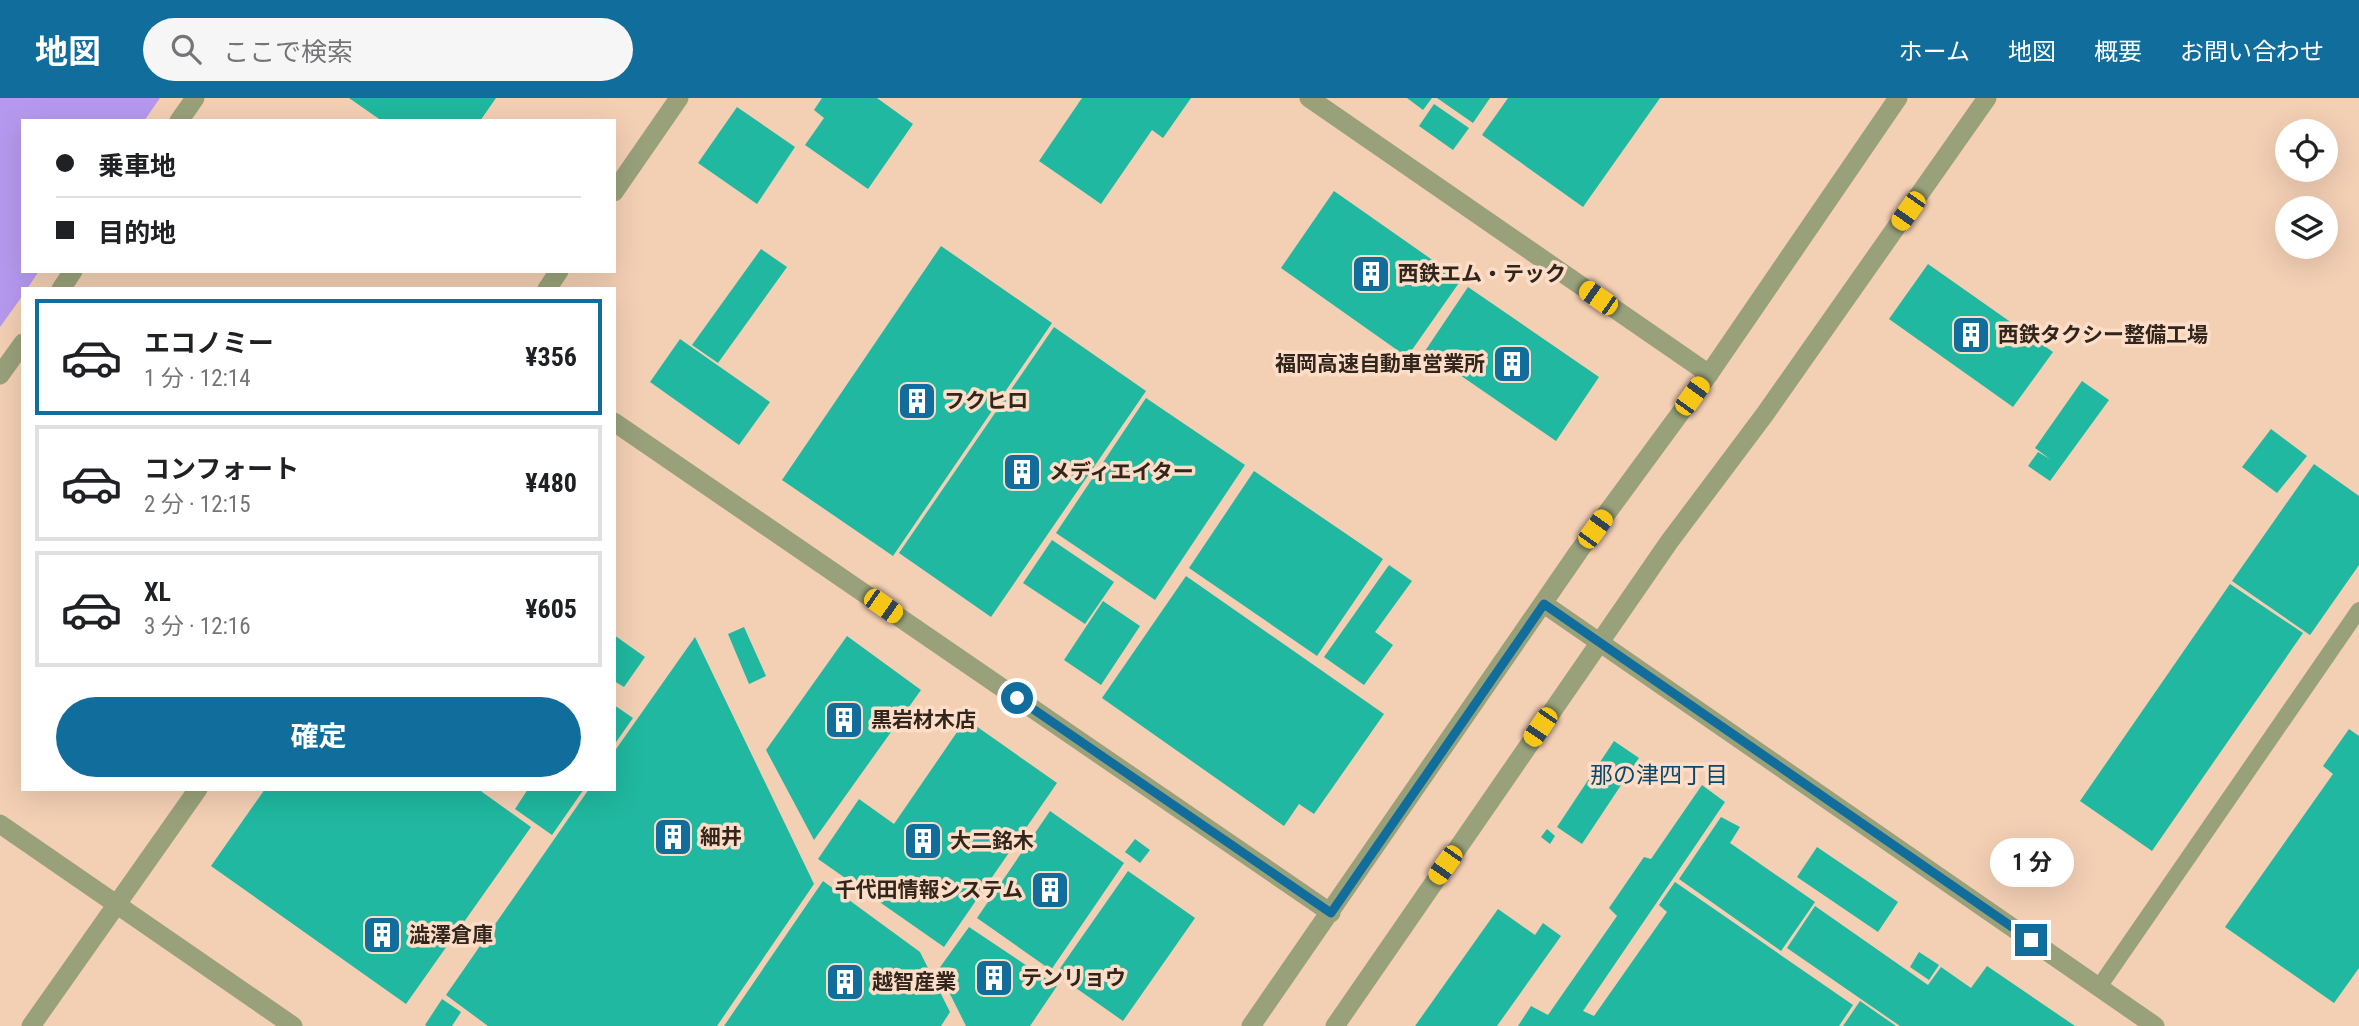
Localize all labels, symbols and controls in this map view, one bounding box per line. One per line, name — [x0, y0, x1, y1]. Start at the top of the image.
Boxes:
search box — [143, 18, 633, 81]
icon: search — [167, 30, 205, 68]
text: 地図 — [35, 32, 101, 71]
text: ここで検索 — [223, 37, 353, 67]
text: ホーム — [1899, 38, 1970, 66]
text: 地図 — [2008, 38, 2056, 66]
text: 概要 — [2094, 38, 2142, 66]
text: お問い合わせ — [2180, 38, 2324, 66]
map controls — [2275, 119, 2338, 259]
button: locate — [2275, 119, 2338, 182]
text: 乗車地 — [98, 151, 176, 181]
car — [1888, 188, 1929, 234]
button: layers — [2275, 196, 2338, 259]
text: 目的地 — [98, 218, 176, 248]
building icon: 西鉄エム・テック — [1350, 253, 1392, 295]
place label: 西鉄エム・テック — [1398, 262, 1566, 286]
car — [1575, 277, 1622, 319]
building icon: 西鉄タクシー整備工場 — [1950, 314, 1992, 356]
place label: 西鉄タクシー整備工場 — [1998, 323, 2208, 347]
icon: car — [60, 326, 123, 389]
text: エコノミー — [144, 328, 274, 358]
text: ¥356 — [525, 342, 577, 372]
building icon: 福岡高速自動車営業所 — [1491, 343, 1533, 385]
place label: 福岡高速自動車営業所 — [1275, 352, 1485, 376]
text: 1 分 · 12:14 — [144, 365, 251, 392]
car — [1672, 373, 1713, 419]
building icon: フクヒロ — [896, 380, 938, 422]
place label: フクヒロ — [944, 389, 1028, 413]
building icon: メディエイター — [1001, 451, 1043, 493]
icon: car — [60, 452, 123, 515]
text: コンフォート — [144, 454, 299, 484]
place label: メディエイター — [1049, 460, 1194, 484]
text: ¥480 — [525, 468, 577, 498]
text: 2 分 · 12:15 — [144, 491, 251, 518]
car — [1575, 506, 1616, 552]
text: XL — [144, 577, 171, 607]
icon: car — [60, 578, 123, 641]
car — [860, 585, 907, 627]
text: ¥605 — [525, 594, 577, 624]
text: 3 分 · 12:16 — [144, 613, 251, 640]
route start — [1001, 682, 1033, 714]
button: 確定 — [56, 697, 581, 777]
building icon: 黒岩材木店 — [823, 699, 865, 741]
car — [1520, 704, 1561, 750]
place label: 黒岩材木店 — [871, 708, 976, 732]
district label: 那の津四丁目 — [1590, 762, 1728, 789]
building icon: 細井 — [652, 816, 694, 858]
building icon: 大二銘木 — [902, 820, 944, 862]
place label: 細井 — [700, 825, 742, 849]
place label: 大二銘木 — [950, 829, 1034, 853]
callout: 1 分 — [1989, 838, 2073, 888]
car — [1425, 842, 1466, 888]
text: 1 分 — [2012, 849, 2052, 876]
building icon: 千代田情報システム — [1029, 869, 1071, 911]
place label: 千代田情報システム — [835, 878, 1023, 902]
building icon: 澁澤倉庫 — [361, 914, 403, 956]
place label: 澁澤倉庫 — [409, 923, 493, 947]
route end — [2015, 924, 2047, 956]
building icon: テンリョウ — [973, 957, 1015, 999]
building icon: 越智産業 — [824, 961, 866, 1003]
place label: テンリョウ — [1021, 966, 1126, 990]
place label: 越智産業 — [872, 970, 956, 994]

